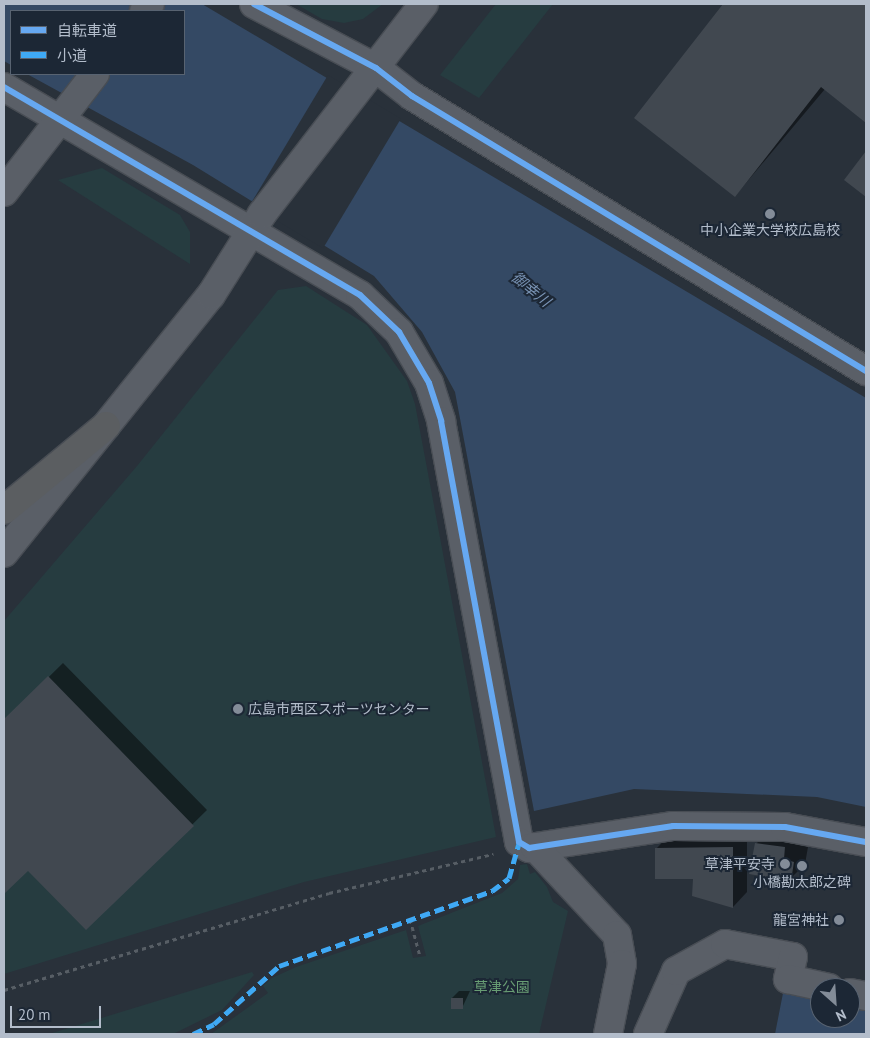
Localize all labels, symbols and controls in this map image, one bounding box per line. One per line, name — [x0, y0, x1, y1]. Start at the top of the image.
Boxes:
legend — [10, 10, 185, 75]
text: 自転車道 — [57, 21, 117, 40]
text: 小道 — [57, 46, 87, 65]
marker: 中小企業大学校広島校 — [764, 208, 776, 220]
place label: 中小企業大学校広島校 — [700, 222, 840, 238]
water label: 御幸川 — [508, 268, 554, 310]
place label: 広島市西区スポーツセンター — [248, 701, 430, 717]
marker: 広島市西区スポーツセンター — [232, 703, 244, 715]
place label: 草津平安寺 — [705, 856, 775, 872]
marker: 草津平安寺 — [779, 858, 791, 870]
marker: 小橋勘太郎之碑 — [796, 860, 808, 872]
place label: 小橋勘太郎之碑 — [753, 874, 851, 890]
place label: 龍宮神社 — [773, 912, 829, 928]
marker: 龍宮神社 — [833, 914, 845, 926]
north arrow — [810, 978, 860, 1028]
park label: 草津公園 — [474, 979, 530, 995]
scale bar — [12, 996, 104, 1028]
text: 20 m — [18, 1005, 51, 1024]
text: N — [833, 1005, 849, 1026]

